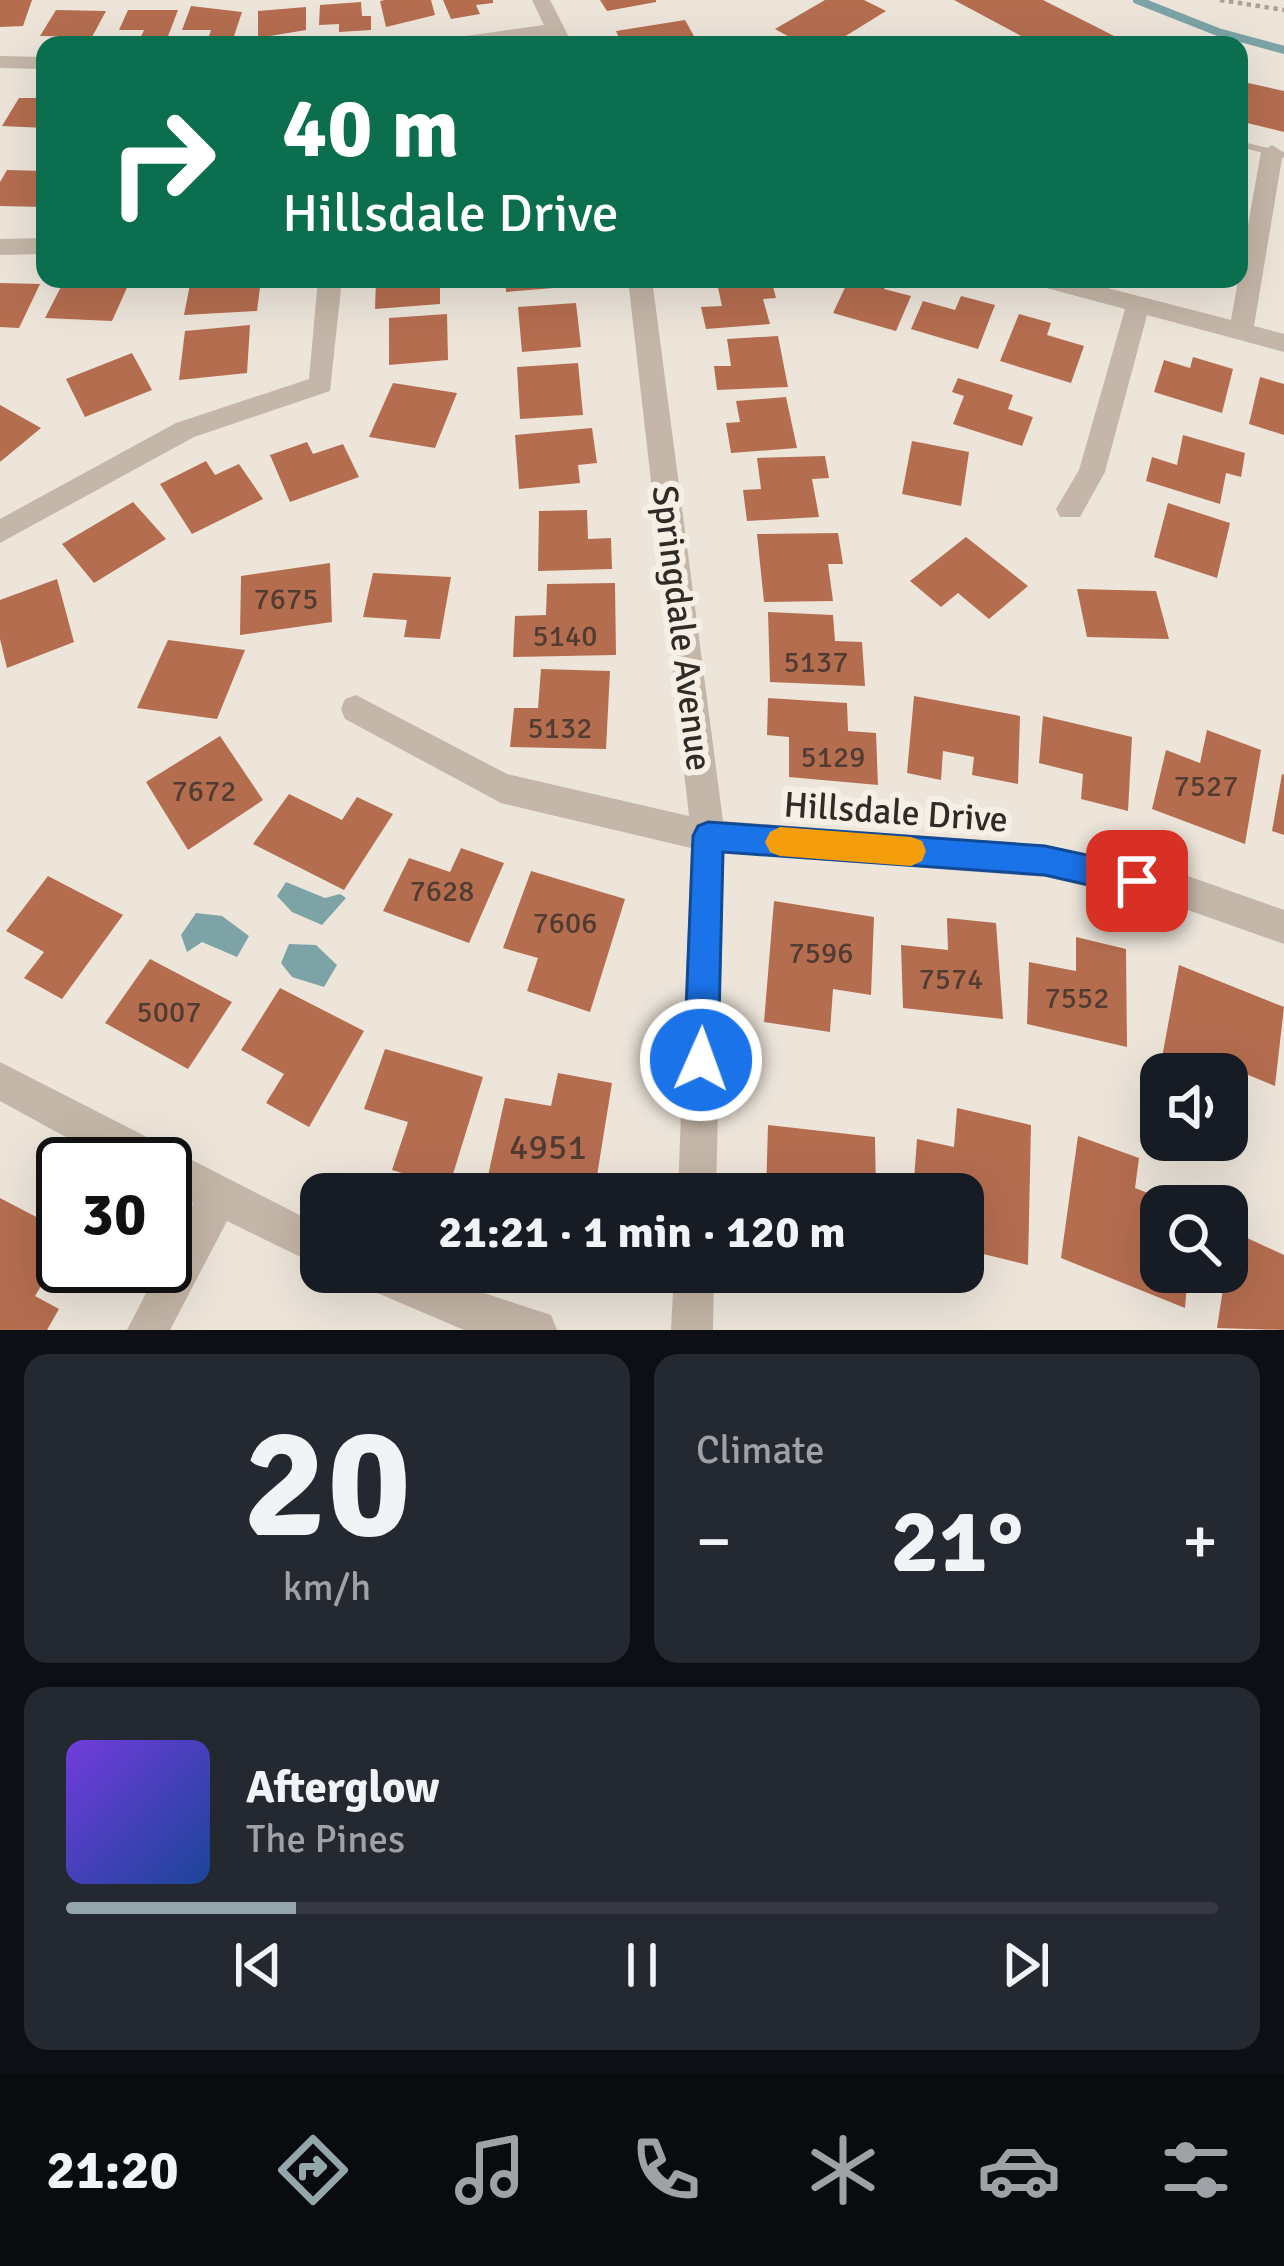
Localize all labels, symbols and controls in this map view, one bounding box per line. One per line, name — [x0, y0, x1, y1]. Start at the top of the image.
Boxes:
text: 40 m — [282, 77, 459, 181]
icon: right — [84, 84, 240, 240]
text: Hillsdale Drive — [282, 180, 619, 247]
street label: Springdale Avenue — [642, 483, 721, 774]
house number: 7675 — [254, 581, 318, 618]
house number: 5140 — [533, 618, 597, 655]
house number: 5137 — [784, 644, 848, 681]
house number: 5132 — [528, 710, 592, 747]
house number: 5129 — [801, 739, 865, 776]
house number: 7527 — [1174, 768, 1238, 805]
house number: 7672 — [172, 773, 236, 810]
street label: Hillsdale Drive — [782, 782, 1009, 843]
pin — [1086, 830, 1188, 932]
icon: arrive — [1104, 848, 1170, 914]
house number: 7628 — [410, 873, 474, 910]
house number: 7606 — [533, 905, 597, 942]
house number: 7596 — [789, 935, 853, 972]
house number: 7574 — [919, 961, 983, 998]
house number: 7552 — [1045, 980, 1109, 1017]
house number: 5007 — [137, 994, 201, 1031]
position arrow — [638, 997, 764, 1123]
map controls — [1140, 1053, 1248, 1293]
button: sound — [1140, 1053, 1248, 1161]
house number: 4951 — [509, 1125, 587, 1170]
speed limit sign: 30 — [36, 1137, 192, 1293]
button: search — [1140, 1185, 1248, 1293]
text: 21:21 · 1 min · 120 m — [438, 1205, 846, 1260]
text: 20 — [243, 1388, 411, 1581]
text: Climate — [696, 1426, 825, 1474]
text: 21° — [890, 1486, 1024, 1597]
text: − — [696, 1501, 732, 1582]
text: + — [1182, 1501, 1218, 1582]
text: km/h — [283, 1563, 371, 1611]
text: Afterglow — [246, 1760, 439, 1815]
text: The Pines — [246, 1815, 405, 1863]
icon: previous — [225, 1932, 291, 1998]
icon: pause — [609, 1932, 675, 1998]
icon: next — [993, 1932, 1059, 1998]
icon: directions — [271, 2128, 355, 2212]
icon: music — [448, 2128, 532, 2212]
icon: phone — [624, 2128, 708, 2212]
icon: climate — [801, 2128, 885, 2212]
icon: car — [977, 2128, 1061, 2212]
icon: filters — [1154, 2128, 1238, 2212]
text: 21:20 — [46, 2137, 179, 2204]

